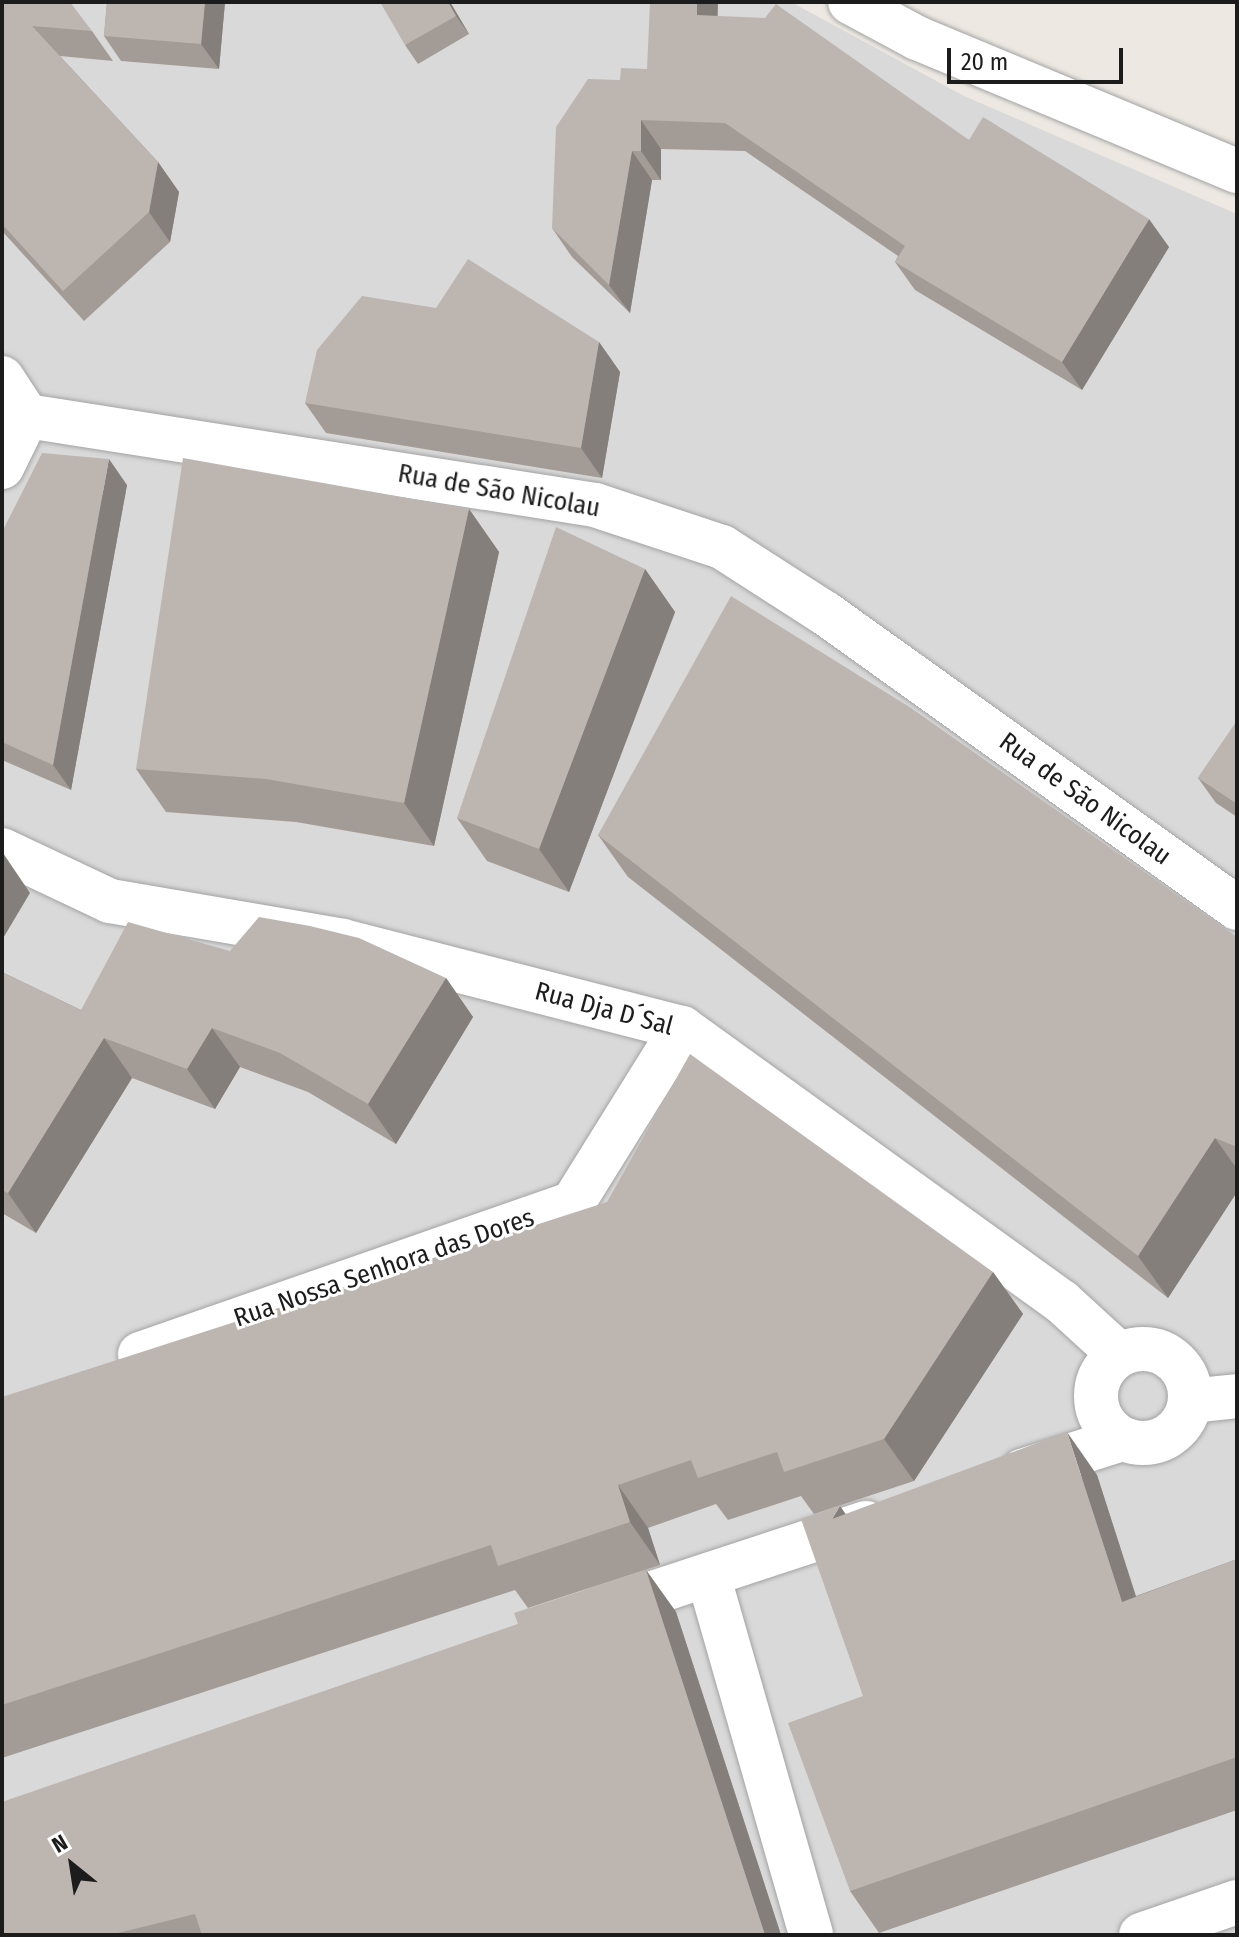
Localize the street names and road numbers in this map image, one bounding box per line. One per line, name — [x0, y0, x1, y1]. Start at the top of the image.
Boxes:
street label: Rua de São Nicolau — [396, 458, 602, 524]
street label: Rua de São Nicolau — [993, 726, 1177, 872]
street label: Rua Dja D´Sal — [532, 976, 676, 1042]
street label: Rua Nossa Senhora das Dores — [230, 1202, 538, 1334]

